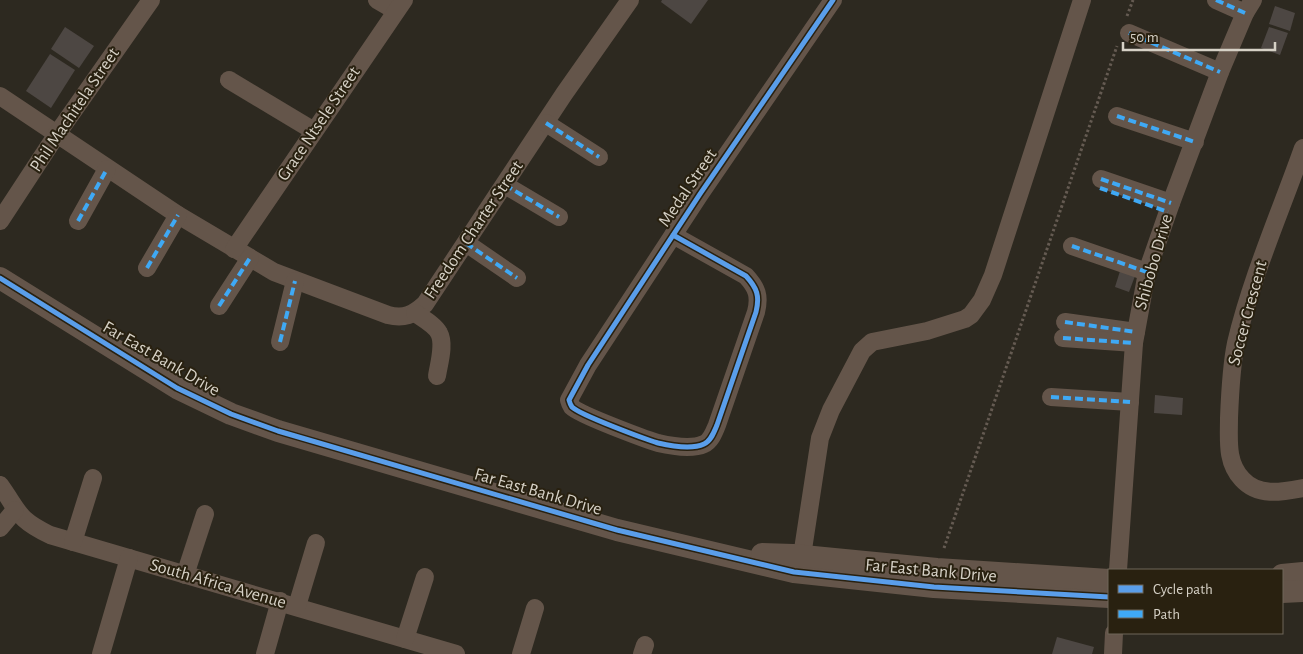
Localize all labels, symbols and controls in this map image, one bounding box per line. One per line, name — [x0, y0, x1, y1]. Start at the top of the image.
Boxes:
scale bar — [1123, 20, 1276, 52]
text: 50 m — [1130, 30, 1159, 45]
street label: Phil Machitela Street — [27, 45, 123, 175]
street label: Grace Ntsele Street — [274, 63, 364, 184]
street label: Medal Street — [655, 146, 721, 230]
street label: Freedom Charter Street — [421, 157, 527, 302]
street label: Shibobo Drive — [1132, 212, 1176, 312]
street label: Soccer Crescent — [1225, 258, 1271, 367]
street label: Far East Bank Drive — [99, 318, 223, 400]
street label: Far East Bank Drive — [472, 465, 604, 519]
street label: South Africa Avenue — [148, 556, 288, 612]
street label: Far East Bank Drive — [865, 556, 997, 586]
legend — [1108, 569, 1283, 634]
text: Cycle path — [1153, 582, 1213, 597]
text: Path — [1153, 607, 1180, 622]

